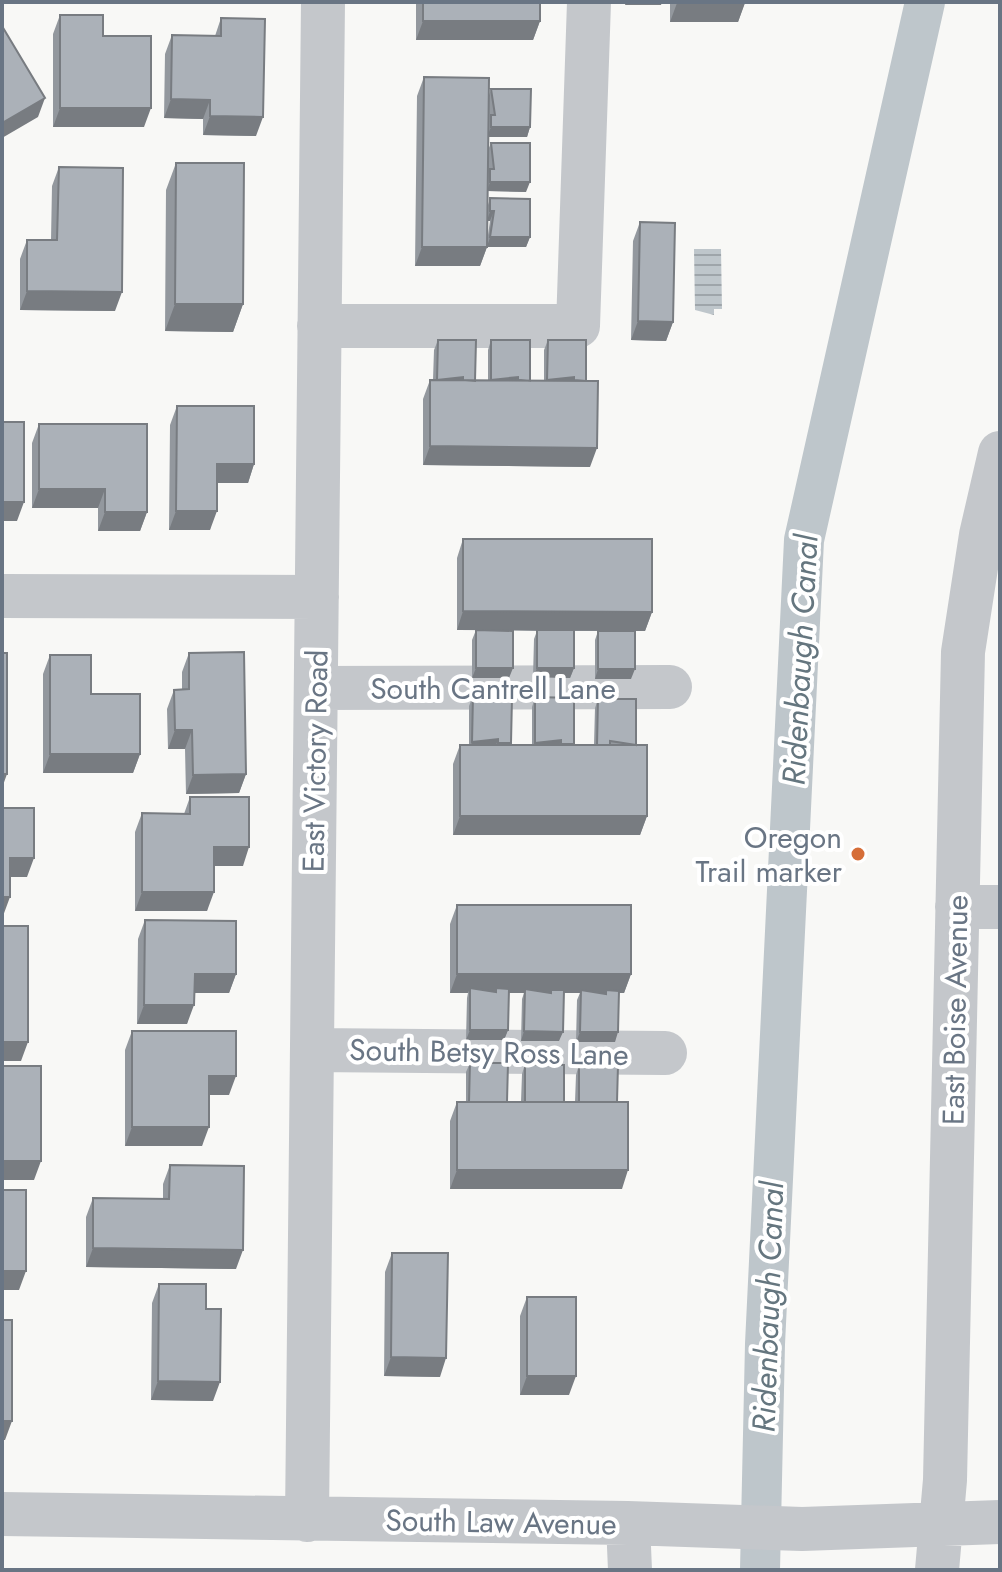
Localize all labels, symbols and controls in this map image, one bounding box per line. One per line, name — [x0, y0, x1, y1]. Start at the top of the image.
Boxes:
water label: Ridenbaugh Canal — [770, 532, 830, 786]
street label: East Victory Road — [292, 649, 338, 873]
street label: South Cantrell Lane — [370, 667, 616, 710]
place label: Oregon Trail marker — [695, 816, 843, 893]
marker: Oregon Trail marker — [849, 845, 867, 863]
street label: East Boise Avenue — [931, 895, 979, 1125]
street label: South Betsy Ross Lane — [349, 1028, 629, 1076]
water label: Ridenbaugh Canal — [741, 1179, 795, 1433]
street label: South Law Avenue — [385, 1498, 617, 1546]

